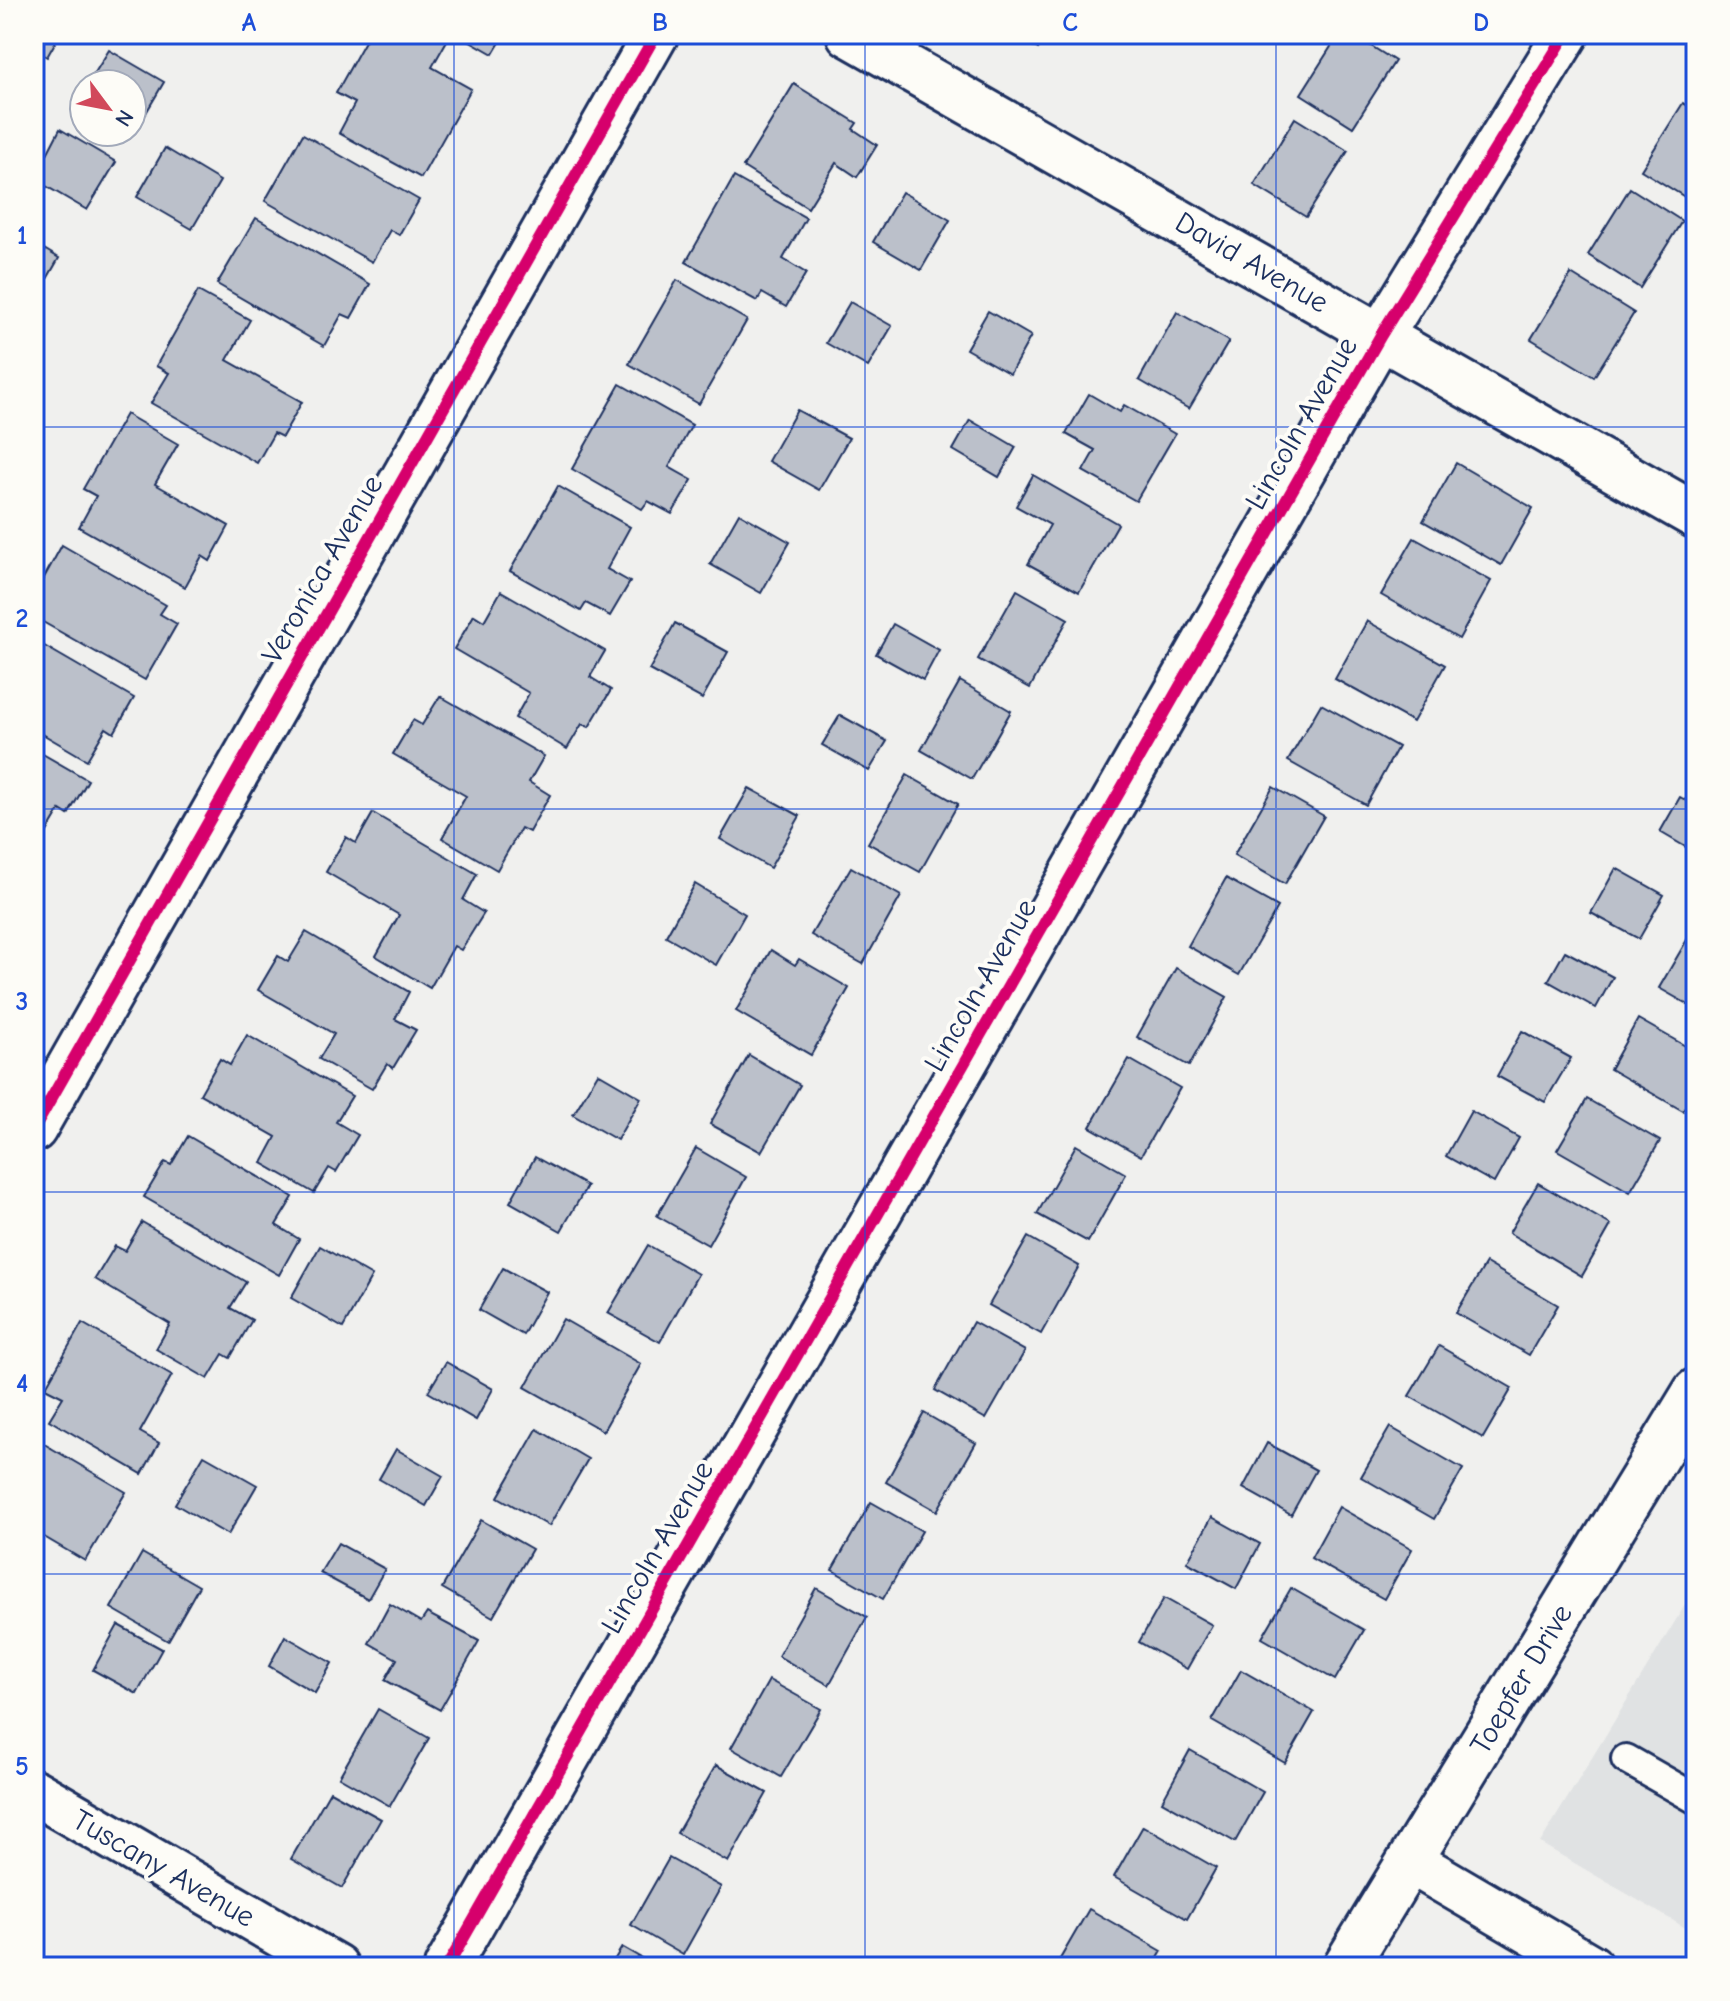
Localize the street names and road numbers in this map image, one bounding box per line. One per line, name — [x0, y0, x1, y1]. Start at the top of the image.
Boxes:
street label: David Avenue — [1169, 205, 1335, 320]
street label: Lincoln Avenue — [1238, 331, 1365, 516]
street label: Veronica Avenue — [254, 469, 390, 669]
street label: Lincoln Avenue — [917, 893, 1044, 1078]
street label: Lincoln Avenue — [594, 1455, 721, 1640]
street label: Toepfer Drive — [1463, 1598, 1580, 1761]
street label: Tuscany Avenue — [66, 1802, 261, 1935]

